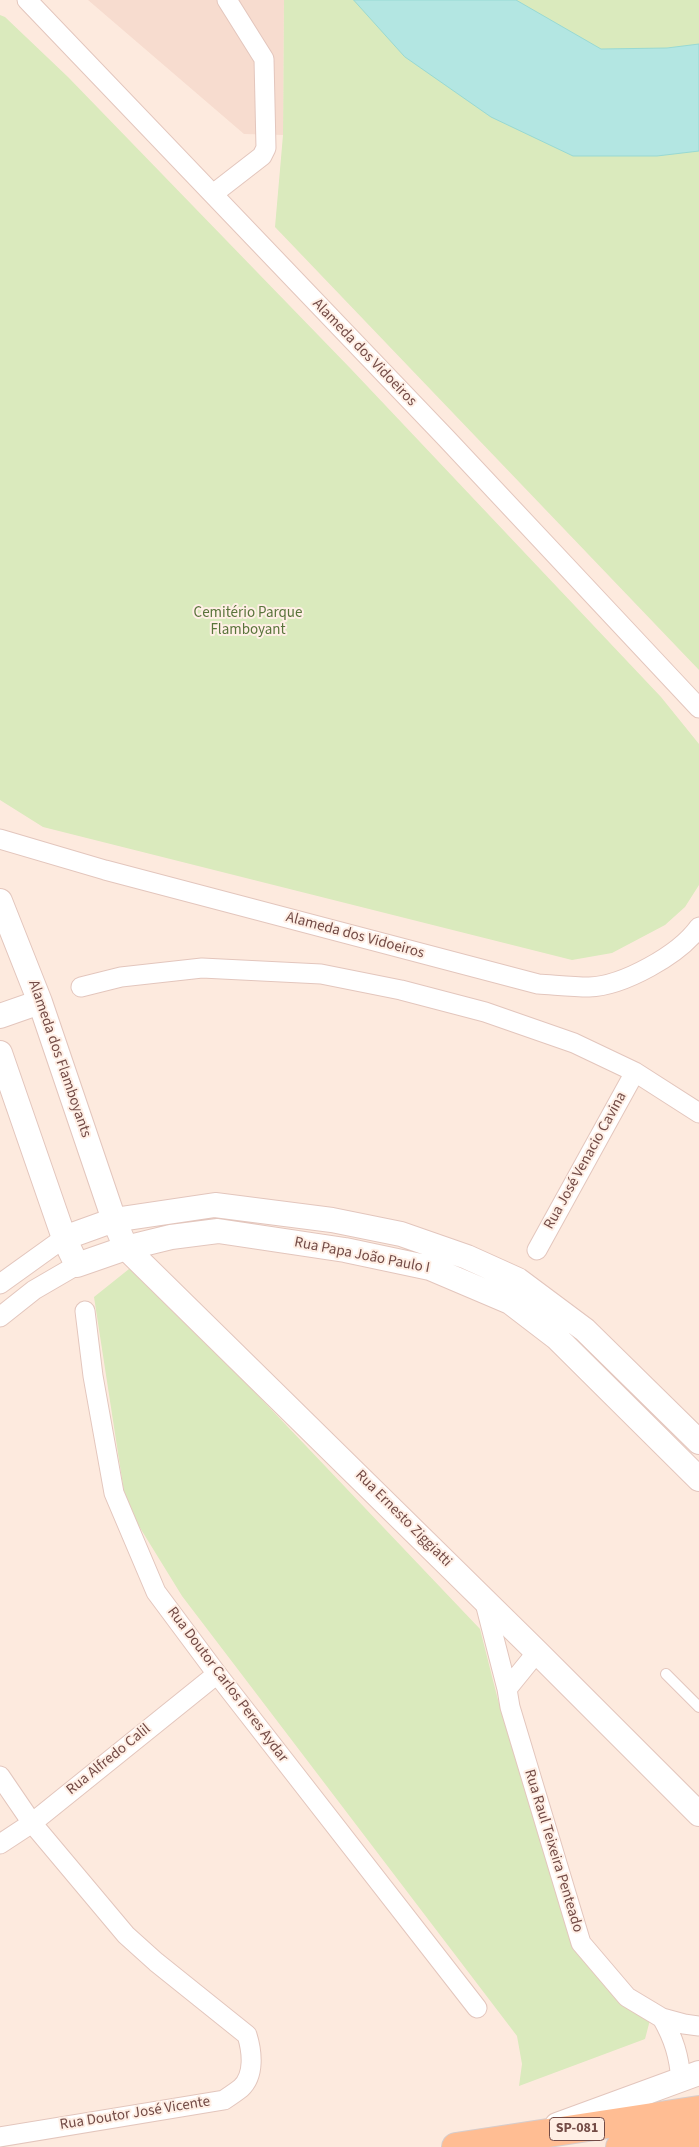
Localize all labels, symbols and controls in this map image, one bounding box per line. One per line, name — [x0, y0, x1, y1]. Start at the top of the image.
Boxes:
street label: Alameda dos Vidoeiros — [308, 296, 420, 410]
park label: Cemitério Parque Flamboyant — [194, 605, 302, 640]
street label: Alameda dos Vidoeiros — [284, 909, 426, 963]
street label: Alameda dos Flamboyants — [24, 978, 94, 1140]
street label: Rua José Venacio Cavina — [541, 1089, 631, 1233]
street label: Rua Papa João Paulo I — [293, 1234, 431, 1278]
street label: Rua Ernesto Ziggiatti — [351, 1467, 455, 1571]
street label: Rua Doutor Carlos Peres Aydar — [163, 1604, 291, 1766]
street label: Rua Alfredo Calil — [63, 1721, 155, 1799]
street label: Rua Raul Teixeira Penteado — [520, 1767, 586, 1935]
street label: Rua Doutor José Vicente — [59, 2093, 211, 2135]
road number: SP-081 — [550, 2118, 604, 2140]

